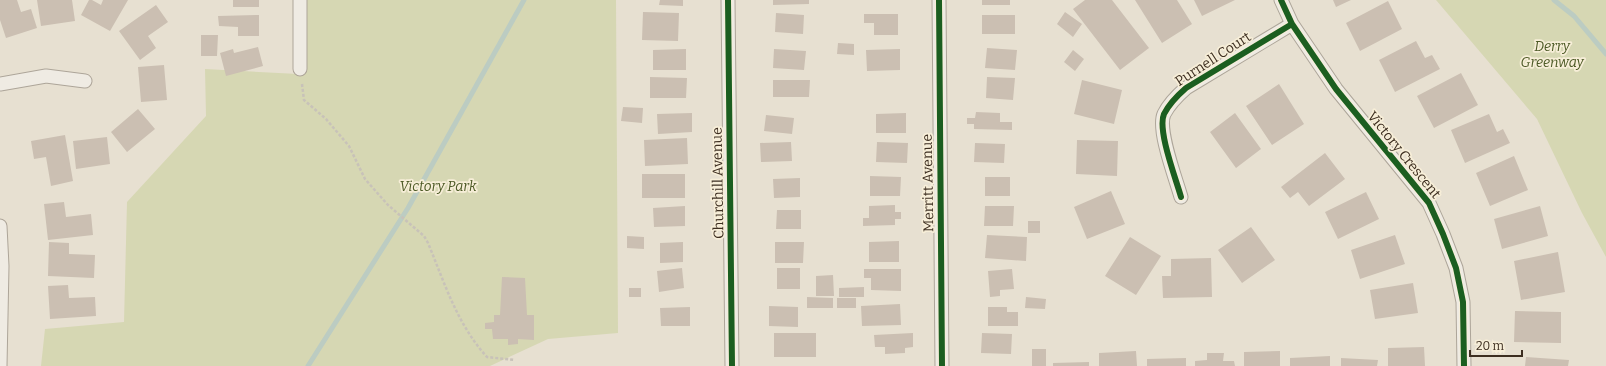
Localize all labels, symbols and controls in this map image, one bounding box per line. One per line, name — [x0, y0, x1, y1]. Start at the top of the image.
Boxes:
street label: Purnell Court — [1172, 28, 1254, 90]
park label: Derry Greenway — [1520, 38, 1584, 71]
street label: Victory Crescent — [1364, 108, 1444, 202]
street label: Churchill Avenue — [709, 127, 727, 239]
street label: Merritt Avenue — [919, 134, 937, 232]
park label: Victory Park — [399, 178, 477, 195]
scale bar — [1470, 332, 1522, 358]
text: 20 m — [1476, 339, 1505, 353]

